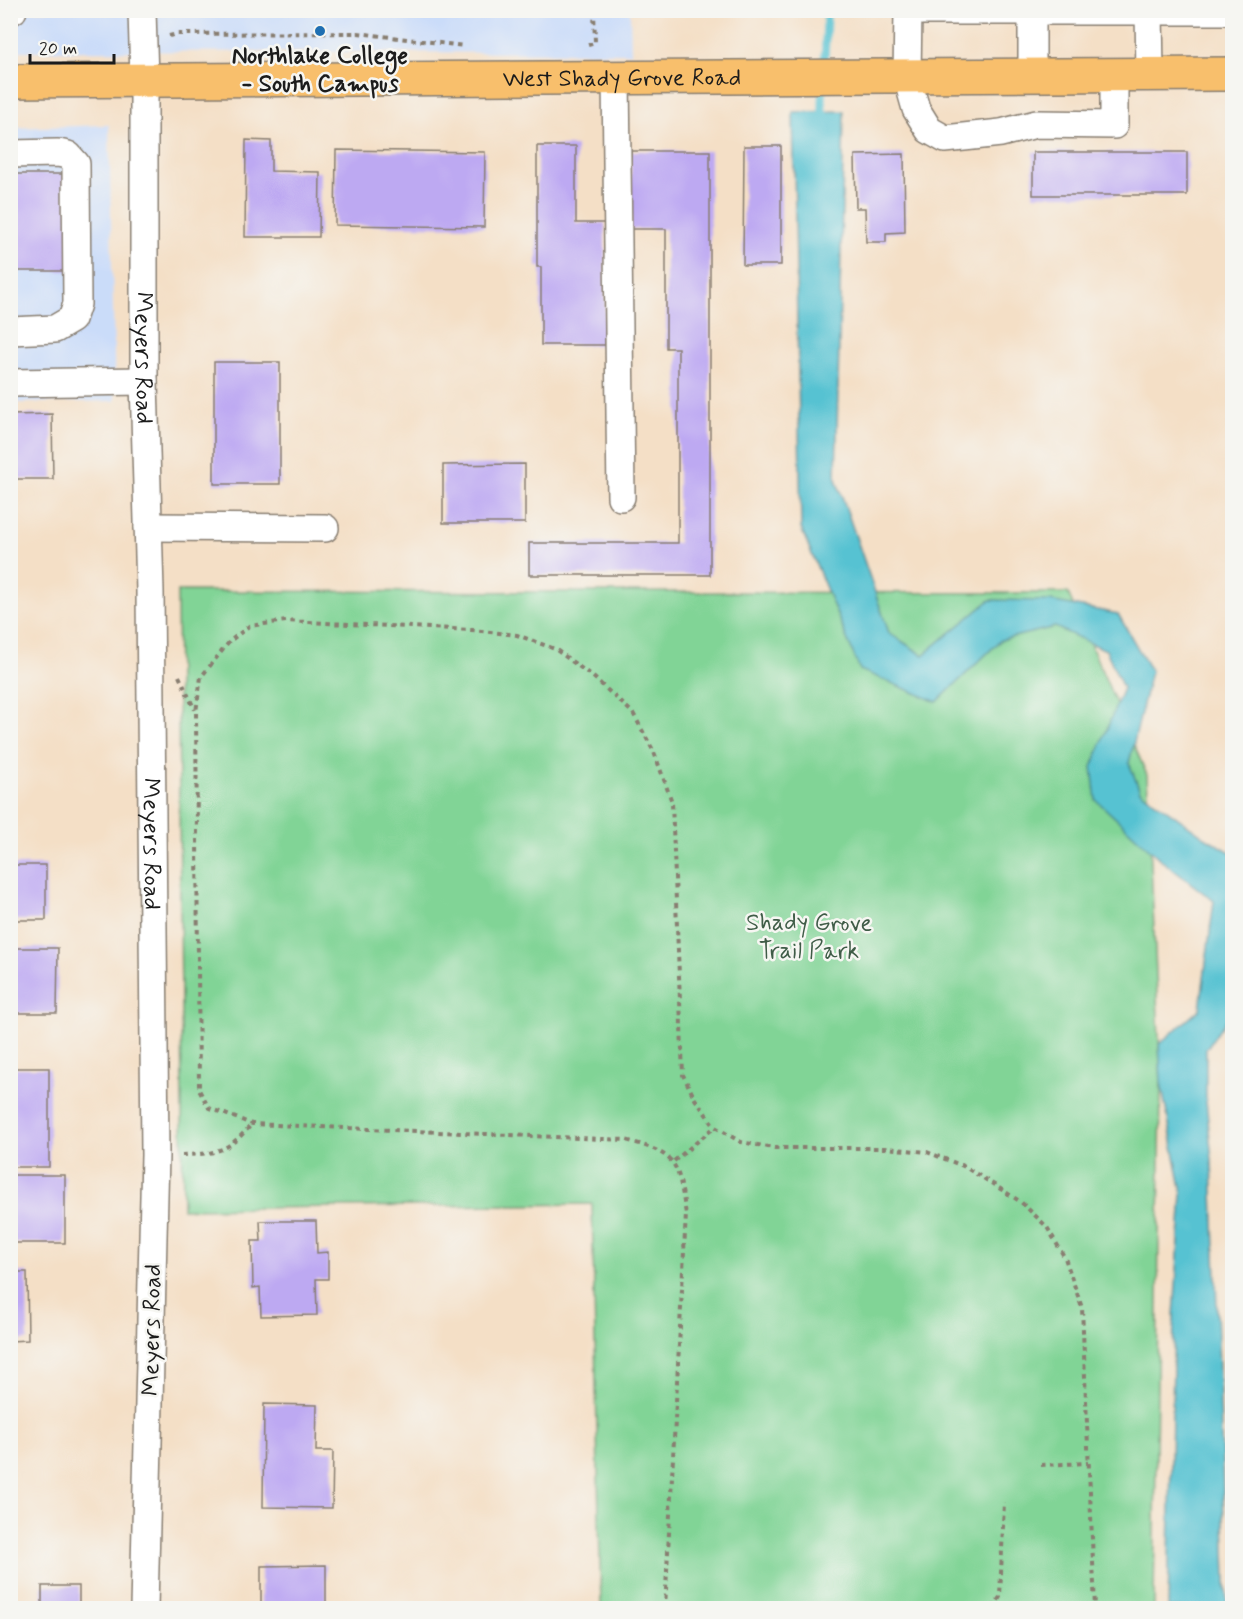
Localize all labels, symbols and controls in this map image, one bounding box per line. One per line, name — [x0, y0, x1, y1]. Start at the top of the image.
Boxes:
marker: Northlake College - South Campus — [313, 24, 327, 38]
scale bar — [30, 27, 114, 65]
text: 20 m — [39, 37, 77, 61]
place label: Northlake College - South Campus — [232, 41, 408, 100]
street label: West Shady Grove Road — [503, 63, 741, 95]
street label: Meyers Road — [127, 292, 159, 425]
street label: Meyers Road — [135, 778, 167, 910]
park label: Shady Grove Trail Park — [746, 908, 872, 967]
street label: Meyers Road — [136, 1264, 169, 1396]

